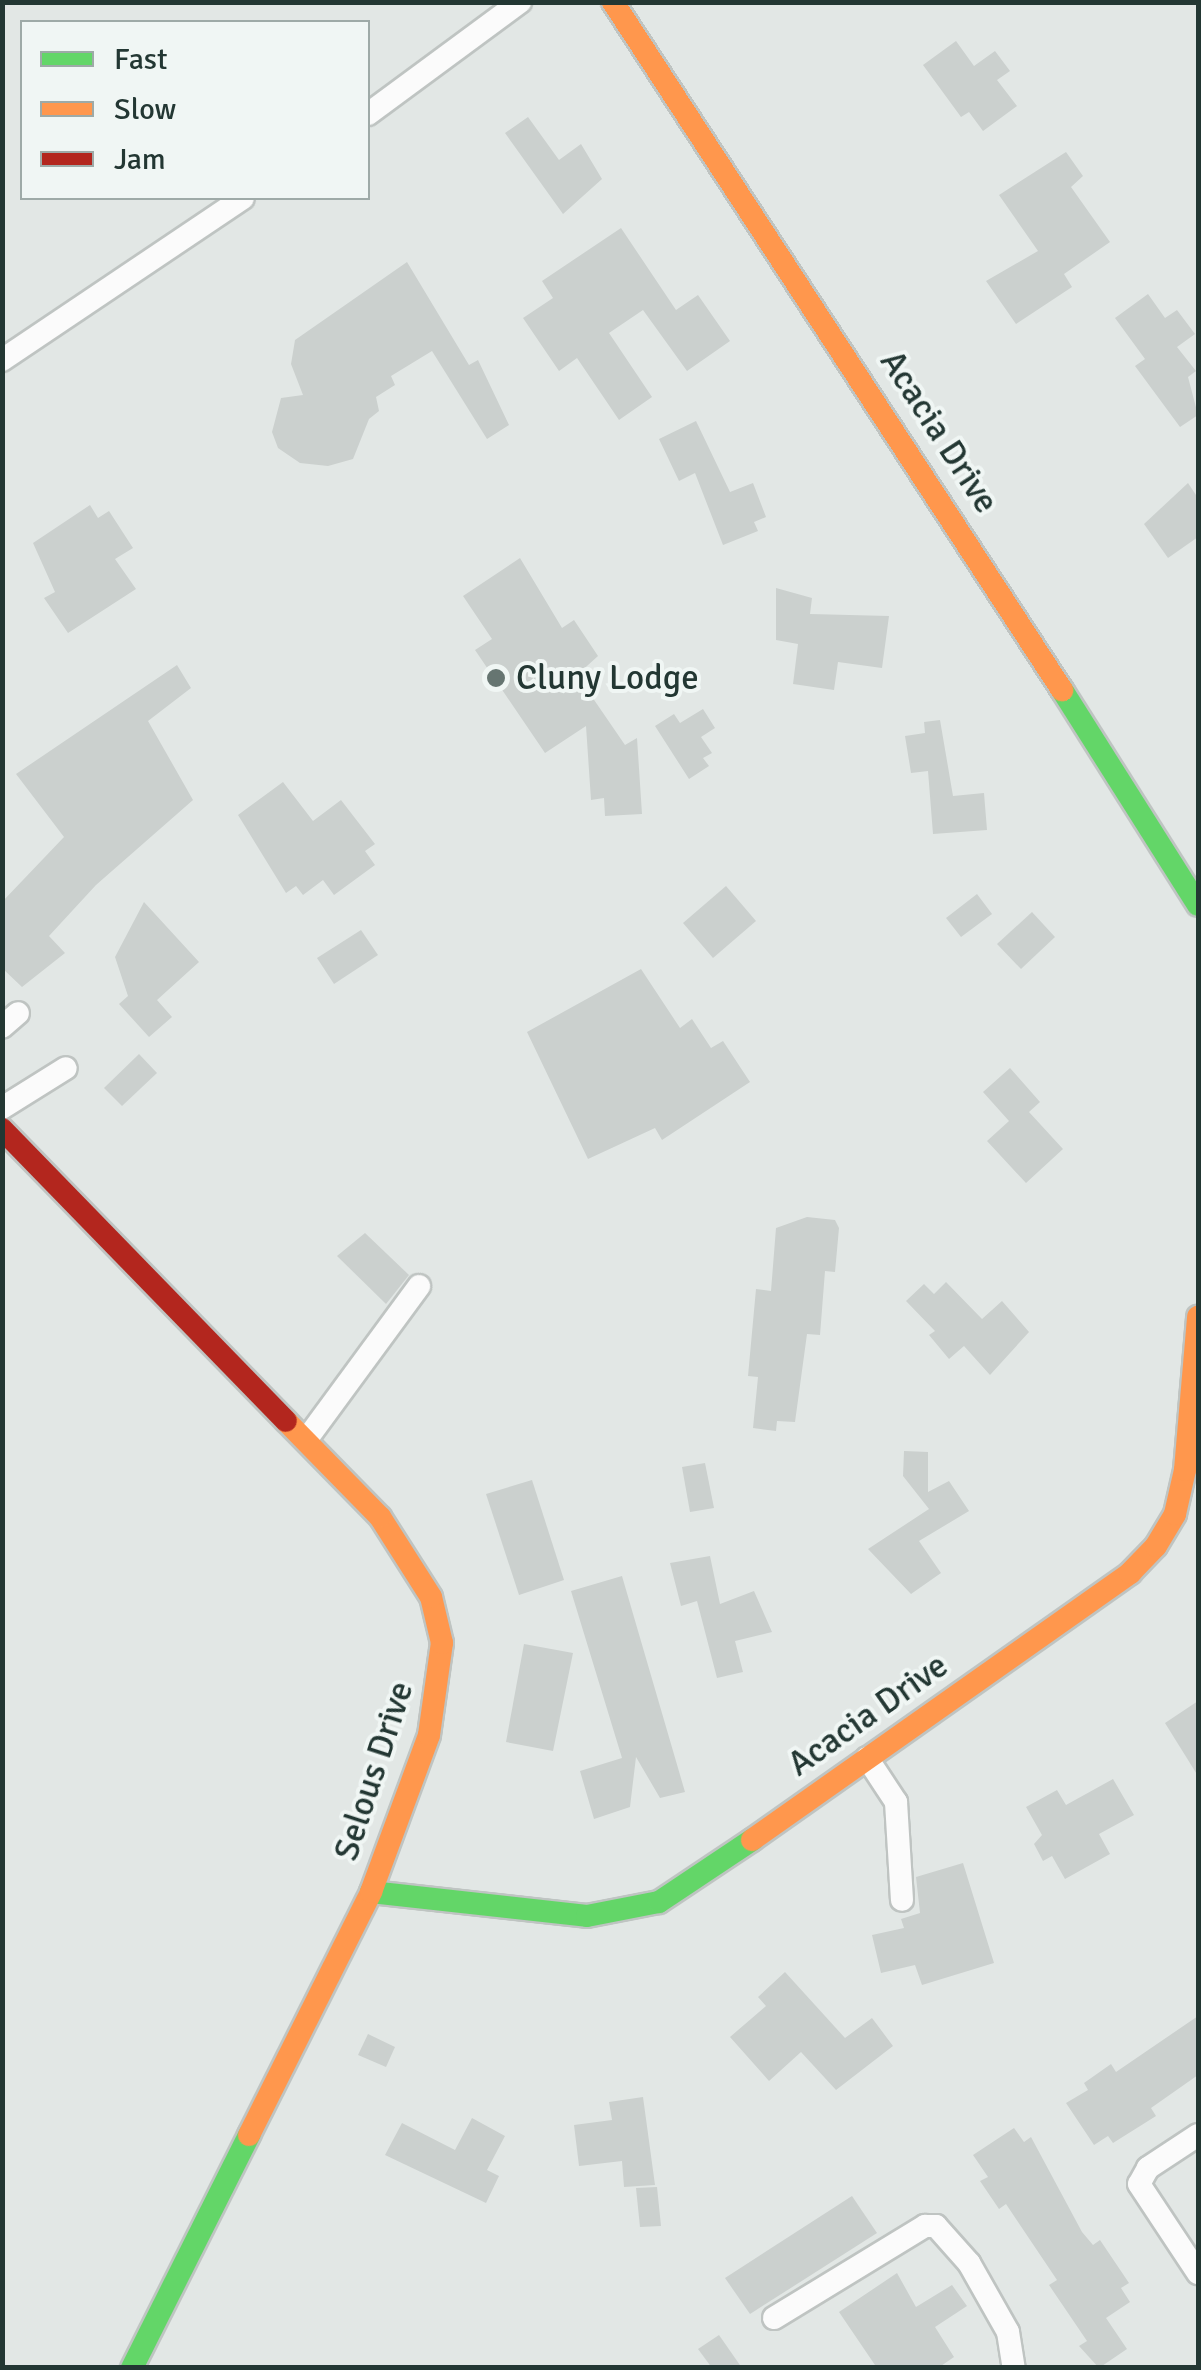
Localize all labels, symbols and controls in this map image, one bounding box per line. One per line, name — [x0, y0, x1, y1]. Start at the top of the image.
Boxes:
legend — [20, 20, 370, 200]
text: Fast — [114, 41, 167, 78]
text: Slow — [114, 91, 176, 128]
text: Jam — [114, 141, 166, 178]
street label: Acacia Drive — [871, 343, 1007, 521]
place label: Cluny Lodge — [516, 657, 699, 699]
marker: Cluny Lodge — [485, 667, 507, 689]
street label: Acacia Drive — [780, 1645, 956, 1785]
street label: Selous Drive — [325, 1676, 423, 1866]

